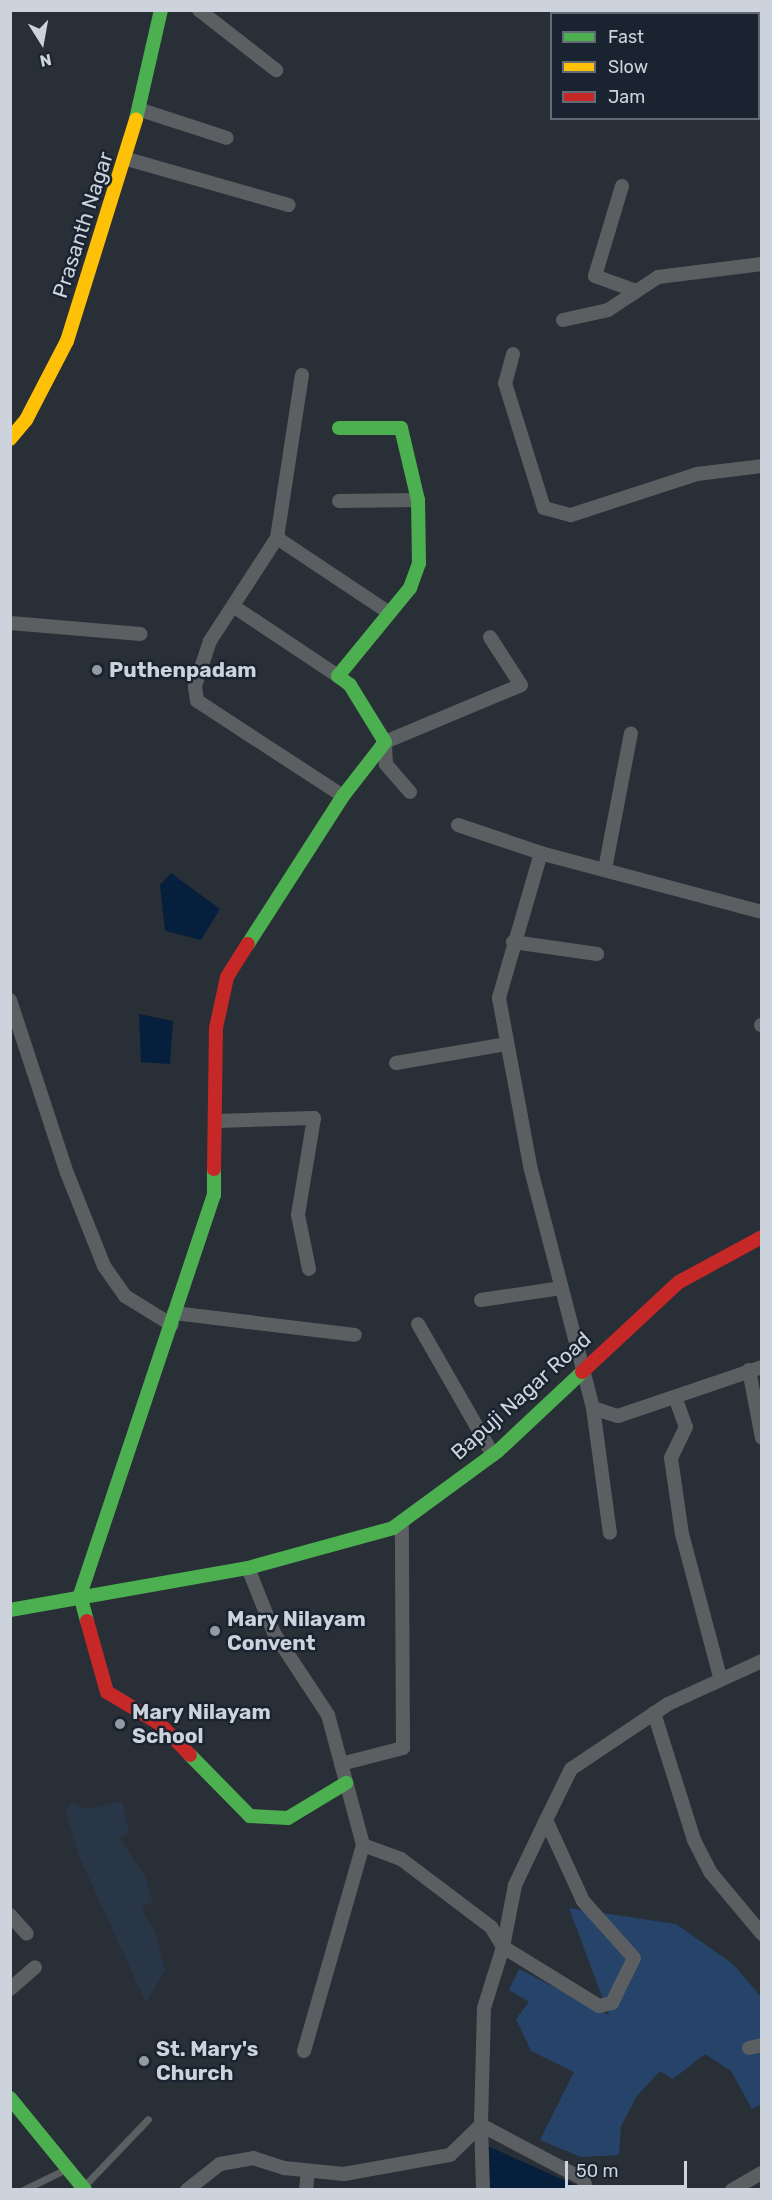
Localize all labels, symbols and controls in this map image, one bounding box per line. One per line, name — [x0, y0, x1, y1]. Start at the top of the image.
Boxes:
north arrow — [12, 12, 72, 72]
legend — [550, 12, 760, 120]
text: Fast — [608, 26, 644, 48]
text: N — [38, 50, 53, 71]
text: Slow — [608, 56, 648, 78]
text: Jam — [608, 86, 645, 108]
street label: Prasanth Nagar — [48, 149, 118, 301]
place label: Puthenpadam — [109, 657, 257, 683]
marker: Puthenpadam — [90, 663, 104, 677]
street label: Bapuji Nagar Road — [446, 1327, 596, 1465]
place label: Mary Nilayam Convent — [227, 1606, 366, 1656]
marker: Mary Nilayam Convent — [208, 1624, 222, 1638]
place label: Mary Nilayam School — [132, 1699, 271, 1749]
marker: Mary Nilayam School — [113, 1717, 127, 1731]
place label: St. Mary's Church — [156, 2036, 258, 2086]
marker: St. Mary's Church — [137, 2054, 151, 2068]
scale bar — [568, 2149, 690, 2187]
text: 50 m — [576, 2160, 619, 2182]

